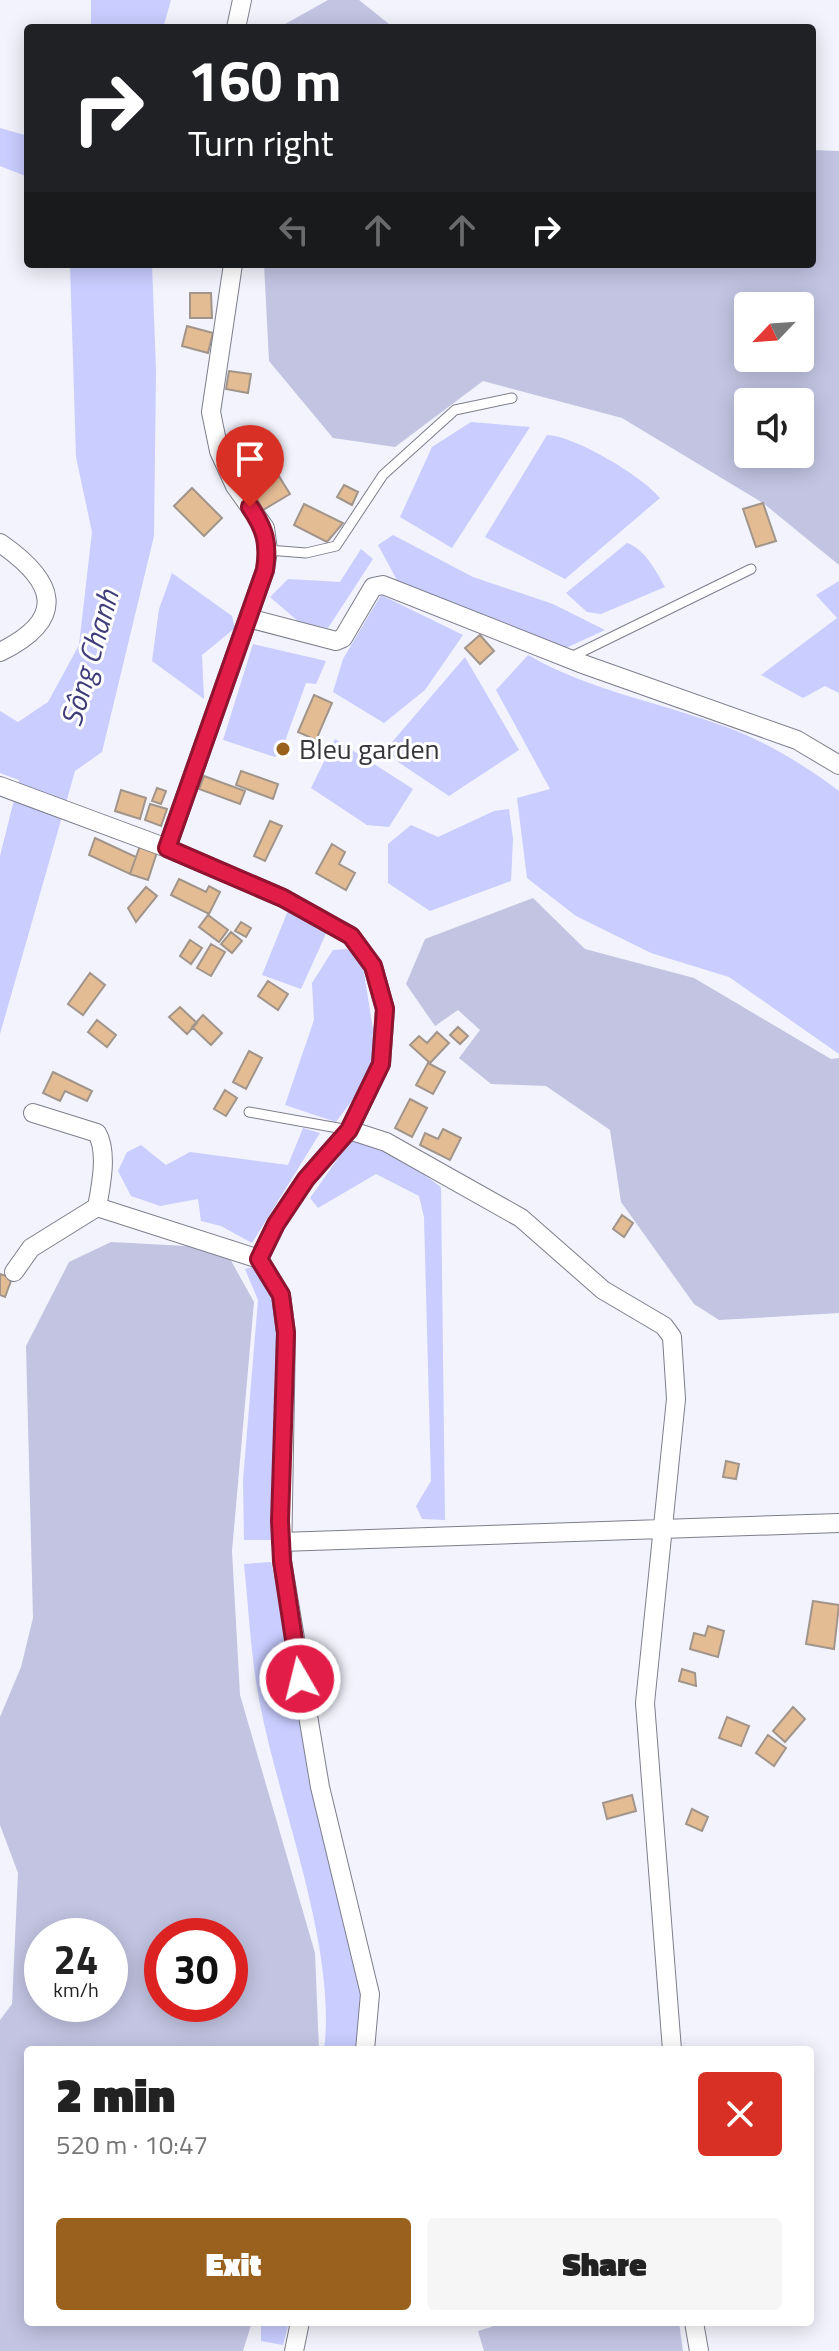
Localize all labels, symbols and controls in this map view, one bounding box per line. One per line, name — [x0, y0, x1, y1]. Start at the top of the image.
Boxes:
text: 160 m — [188, 38, 341, 123]
icon: right — [56, 56, 160, 160]
text: Turn right — [188, 115, 333, 170]
icon: left — [272, 208, 316, 252]
icon: ahead — [356, 208, 400, 252]
icon: ahead — [440, 208, 484, 252]
icon: right — [524, 208, 568, 252]
north arrow — [734, 292, 814, 372]
map controls — [734, 292, 814, 468]
button: sound — [734, 388, 814, 468]
pin — [216, 425, 284, 507]
icon: arrive — [228, 437, 272, 481]
water label: Sông Chanh — [48, 583, 131, 732]
place label: Bleu garden — [299, 727, 440, 770]
marker: Bleu garden — [274, 740, 292, 758]
position arrow — [258, 1637, 342, 1721]
speed limit sign: 30 — [144, 1918, 248, 2022]
text: 24 — [54, 1929, 98, 1990]
text: km/h — [53, 1974, 99, 2005]
text: 2 min — [56, 2058, 175, 2131]
button: close — [698, 2072, 782, 2156]
text: 520 m · 10:47 — [56, 2125, 208, 2164]
button: Exit — [56, 2218, 411, 2310]
button: Share — [427, 2218, 782, 2310]

